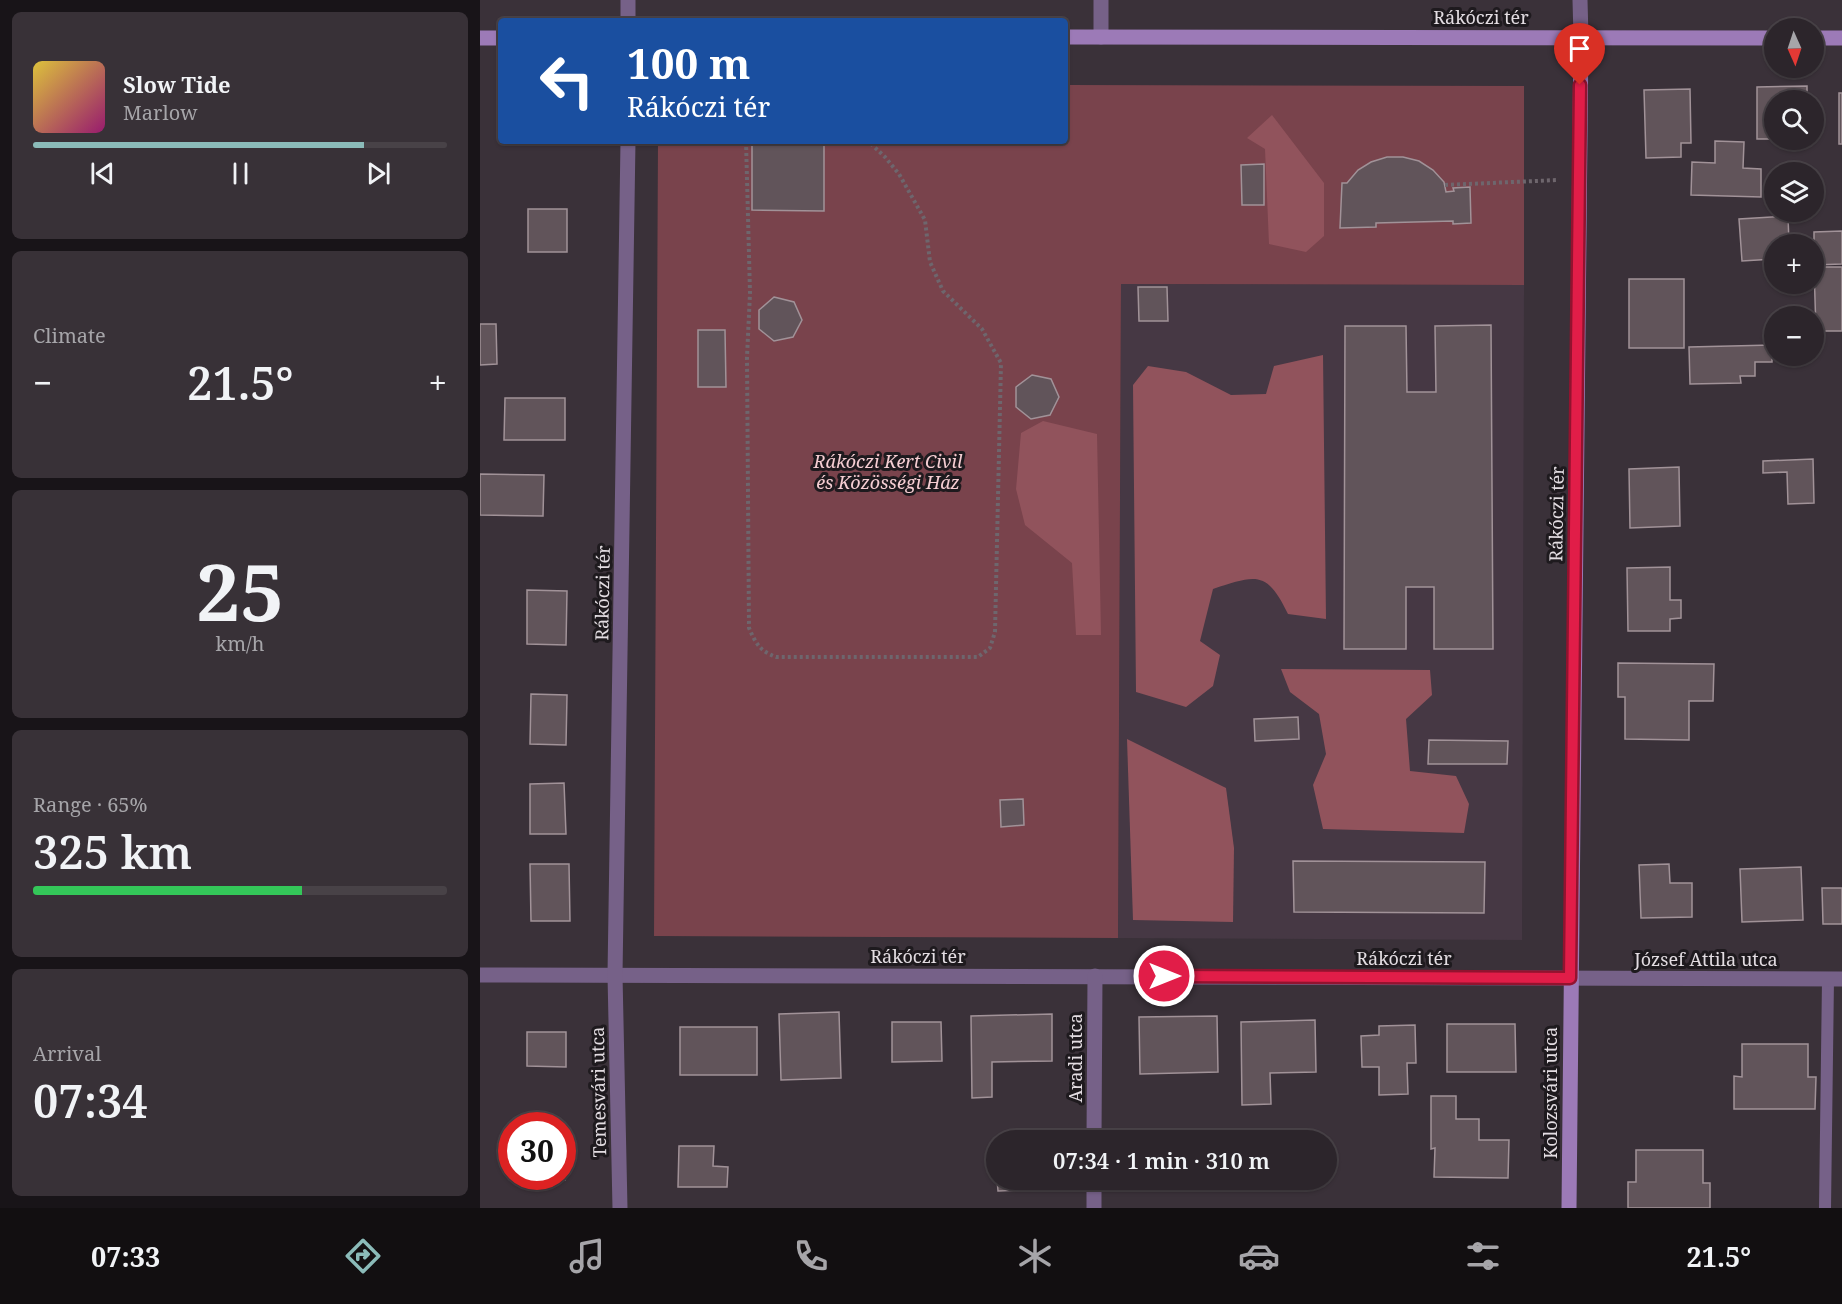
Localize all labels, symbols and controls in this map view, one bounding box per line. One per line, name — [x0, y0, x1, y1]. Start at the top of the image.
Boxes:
street label: Rákóczi tér — [1433, 5, 1529, 29]
north arrow — [1764, 18, 1824, 78]
map controls — [1764, 18, 1824, 366]
pin — [1554, 23, 1605, 85]
icon: arrive — [1563, 32, 1596, 65]
text: 100 m — [627, 34, 751, 91]
icon: left — [528, 42, 606, 120]
text: Slow Tide — [123, 69, 231, 99]
text: Rákóczi tér — [627, 88, 770, 125]
button: search — [1764, 90, 1824, 150]
text: Marlow — [123, 99, 197, 126]
icon: previous — [86, 157, 119, 190]
icon: pause — [224, 157, 257, 190]
icon: next — [362, 157, 395, 190]
button: layers — [1764, 162, 1824, 222]
button: + — [1764, 234, 1824, 294]
button: − — [1764, 306, 1824, 366]
text: Climate — [33, 322, 106, 349]
text: 21.5° — [187, 352, 294, 413]
text: − — [33, 360, 52, 405]
text: + — [429, 360, 447, 405]
park label: Rákóczi Kert Civil és Közösségi Ház — [813, 449, 963, 494]
street label: Rákóczi tér — [1543, 466, 1569, 562]
text: 25 — [196, 538, 284, 644]
street label: Rákóczi tér — [589, 545, 615, 641]
text: km/h — [215, 630, 265, 657]
text: Range · 65% — [33, 791, 147, 818]
text: 325 km — [33, 821, 192, 882]
street label: Rákóczi tér — [870, 944, 966, 968]
position arrow — [1132, 944, 1196, 1008]
street label: Rákóczi tér — [1356, 946, 1452, 970]
street label: József Attila utca — [1633, 947, 1778, 971]
street label: Aradi utca — [1063, 1013, 1087, 1103]
street label: Temesvári utca — [585, 1026, 611, 1158]
street label: Kolozsvári utca — [1538, 1027, 1562, 1159]
text: Arrival — [33, 1040, 101, 1067]
text: 07:34 — [33, 1070, 148, 1131]
speed limit sign: 30 — [498, 1112, 576, 1190]
text: 07:34 · 1 min · 310 m — [1053, 1145, 1270, 1175]
icon: directions — [342, 1235, 384, 1277]
icon: music — [566, 1235, 608, 1277]
icon: phone — [790, 1235, 832, 1277]
icon: climate — [1014, 1235, 1056, 1277]
icon: car — [1238, 1235, 1280, 1277]
icon: filters — [1462, 1235, 1504, 1277]
text: 07:33 — [91, 1238, 160, 1275]
text: 21.5° — [1686, 1238, 1751, 1275]

